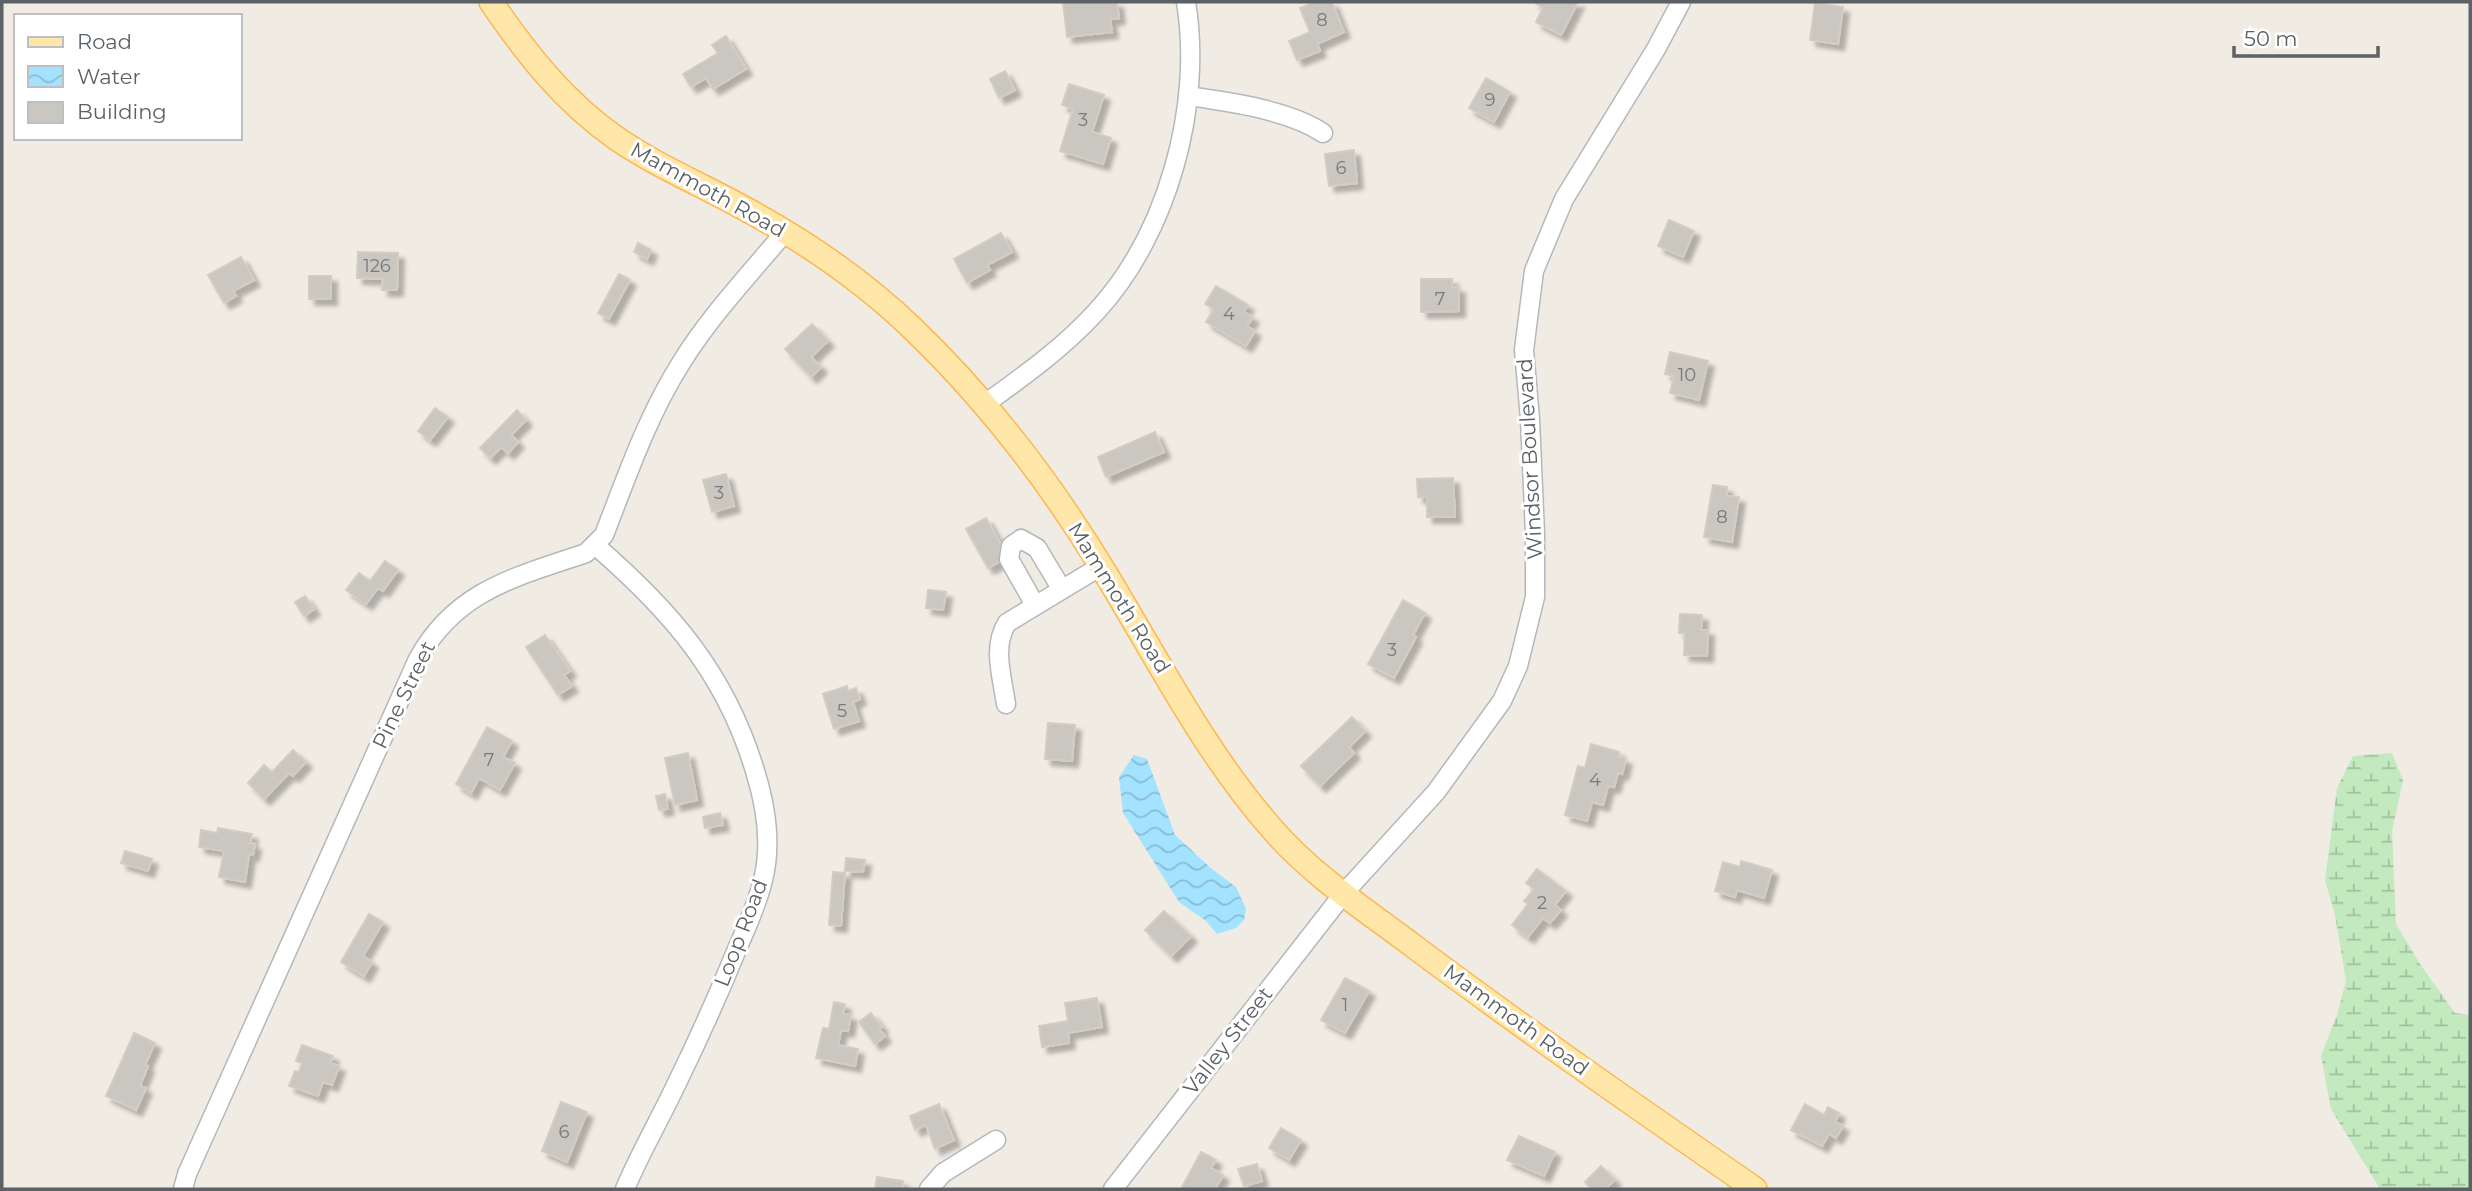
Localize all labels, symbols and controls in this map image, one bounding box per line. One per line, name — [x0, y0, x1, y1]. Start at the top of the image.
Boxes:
house number: 8 — [1316, 9, 1328, 31]
legend — [14, 14, 242, 140]
scale bar — [2234, 14, 2378, 58]
text: 50 m — [2244, 26, 2298, 51]
text: Road — [77, 29, 132, 54]
text: Water — [77, 64, 141, 89]
house number: 9 — [1485, 89, 1496, 111]
text: Building — [77, 99, 167, 124]
house number: 3 — [1078, 109, 1088, 131]
street label: Mammoth Road — [626, 137, 790, 243]
house number: 6 — [1336, 157, 1347, 179]
house number: 126 — [363, 255, 391, 277]
house number: 7 — [1435, 288, 1445, 310]
house number: 4 — [1223, 303, 1235, 325]
street label: Windsor Boulevard — [1512, 358, 1547, 560]
house number: 10 — [1678, 364, 1696, 386]
house number: 3 — [714, 482, 724, 504]
house number: 8 — [1716, 506, 1728, 528]
street label: Mammoth Road — [1063, 518, 1176, 678]
street label: Pine Street — [367, 637, 440, 753]
house number: 3 — [1387, 639, 1397, 661]
house number: 5 — [837, 700, 847, 722]
house number: 7 — [484, 749, 494, 771]
house number: 4 — [1589, 769, 1601, 791]
street label: Loop Road — [709, 876, 772, 990]
house number: 2 — [1537, 892, 1547, 914]
street label: Mammoth Road — [1439, 959, 1594, 1081]
street label: Valley Street — [1178, 982, 1278, 1100]
house number: 1 — [1342, 994, 1348, 1016]
house number: 6 — [559, 1121, 570, 1143]

